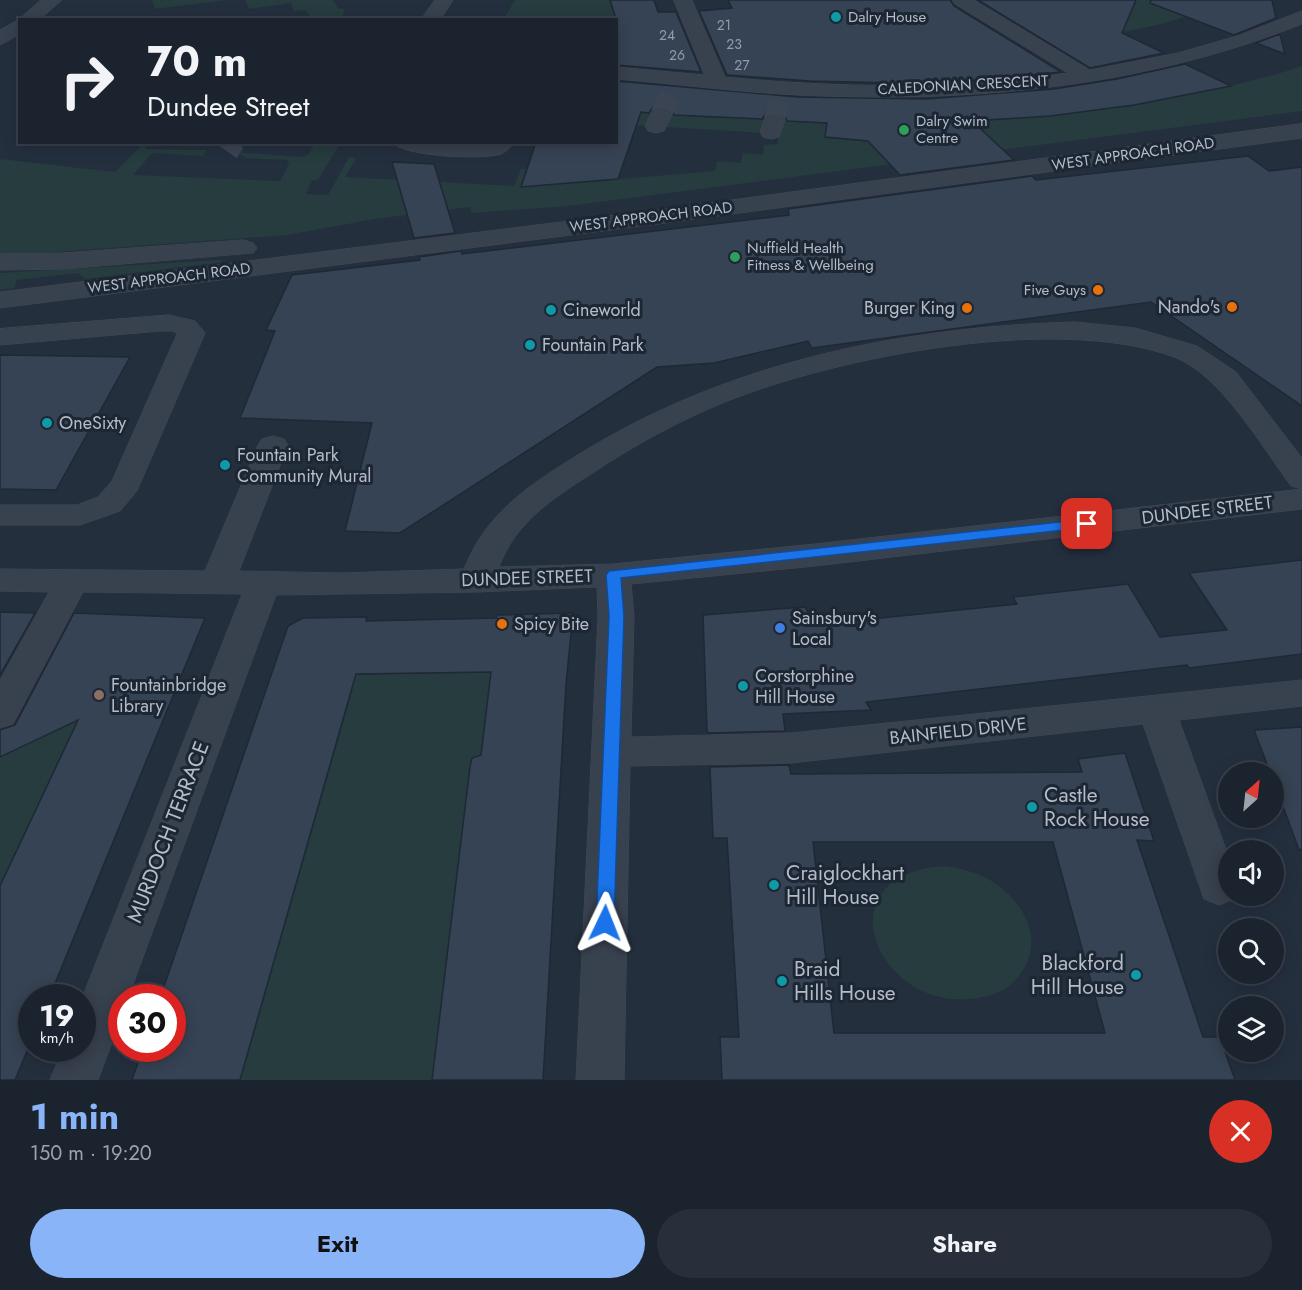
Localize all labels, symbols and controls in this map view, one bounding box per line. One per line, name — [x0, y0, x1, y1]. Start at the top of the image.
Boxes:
place label: Dalry House — [848, 6, 926, 28]
marker: Dalry House — [829, 10, 843, 24]
house number: 21 — [717, 15, 731, 35]
house number: 24 — [659, 25, 675, 45]
text: 70 m — [147, 31, 247, 92]
house number: 23 — [726, 34, 742, 54]
icon: right — [48, 42, 126, 120]
house number: 26 — [669, 45, 685, 65]
house number: 27 — [734, 55, 750, 75]
street label: CALEDONIAN CRESCENT — [877, 70, 1049, 100]
text: Dundee Street — [147, 87, 309, 126]
place label: Dalry Swim Centre — [916, 110, 988, 149]
marker: Dalry Swim Centre — [897, 123, 911, 137]
street label: WEST APPROACH ROAD — [1050, 132, 1216, 176]
street label: WEST APPROACH ROAD — [568, 196, 734, 238]
place label: Nuffield Health Fitness & Wellbeing — [747, 237, 874, 276]
marker: Nuffield Health Fitness & Wellbeing — [728, 250, 742, 264]
street label: WEST APPROACH ROAD — [86, 257, 252, 299]
place label: Five Guys — [1024, 279, 1086, 301]
marker: Five Guys — [1091, 283, 1105, 297]
place label: Nando's — [1158, 294, 1220, 320]
place label: Burger King — [864, 295, 955, 321]
place label: Cineworld — [563, 297, 641, 323]
marker: Nando's — [1225, 300, 1239, 314]
marker: Burger King — [960, 301, 974, 315]
marker: Cineworld — [544, 303, 558, 317]
place label: Fountain Park — [542, 332, 644, 358]
marker: Fountain Park — [523, 338, 537, 352]
place label: OneSixty — [59, 410, 126, 436]
marker: OneSixty — [40, 416, 54, 430]
place label: Fountain Park Community Mural — [237, 442, 371, 489]
marker: Fountain Park Community Mural — [218, 458, 232, 472]
street label: DUNDEE STREET — [1140, 489, 1274, 531]
pin — [1061, 498, 1112, 549]
icon: arrive — [1070, 507, 1103, 540]
street label: DUNDEE STREET — [461, 563, 594, 593]
place label: Sainsbury's Local — [792, 605, 877, 652]
place label: Spicy Bite — [514, 611, 589, 637]
marker: Spicy Bite — [495, 617, 509, 631]
marker: Sainsbury's Local — [773, 621, 787, 635]
place label: Corstorphine Hill House — [755, 663, 854, 710]
place label: Fountainbridge Library — [111, 672, 226, 719]
marker: Corstorphine Hill House — [736, 679, 750, 693]
marker: Fountainbridge Library — [92, 688, 106, 702]
street label: BAINFIELD DRIVE — [888, 711, 1028, 751]
street label: MURDOCH TERRACE — [120, 737, 216, 927]
north arrow — [1218, 762, 1284, 828]
map controls — [1218, 762, 1284, 1062]
place label: Castle Rock House — [1044, 780, 1150, 834]
marker: Castle Rock House — [1025, 800, 1039, 814]
button: sound — [1218, 840, 1284, 906]
place label: Craiglockhart Hill House — [786, 858, 904, 912]
marker: Craiglockhart Hill House — [767, 878, 781, 892]
position arrow — [573, 891, 637, 955]
button: search — [1218, 918, 1284, 984]
place label: Blackford Hill House — [1031, 948, 1124, 1002]
place label: Braid Hills House — [794, 954, 896, 1008]
marker: Blackford Hill House — [1129, 968, 1143, 982]
marker: Braid Hills House — [775, 974, 789, 988]
speed limit sign: 30 — [108, 984, 186, 1062]
text: 19 — [39, 994, 75, 1037]
button: layers — [1218, 996, 1284, 1062]
text: km/h — [40, 1027, 74, 1049]
text: 1 min — [30, 1090, 119, 1142]
button: close — [1209, 1100, 1272, 1163]
text: 150 m · 19:20 — [30, 1139, 152, 1168]
button: Exit — [30, 1209, 645, 1278]
button: Share — [657, 1209, 1272, 1278]

